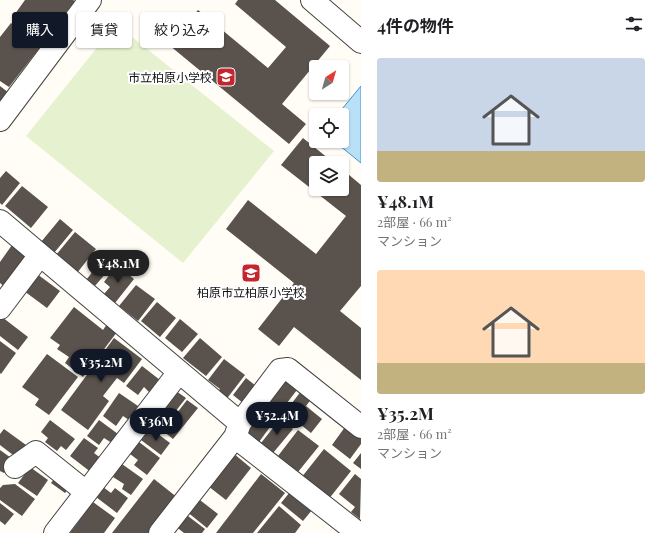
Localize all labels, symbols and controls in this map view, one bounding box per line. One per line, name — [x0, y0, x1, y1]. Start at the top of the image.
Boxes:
chip: 購入 — [12, 12, 68, 48]
chip: 賃貸 — [76, 12, 132, 48]
chip: 絞り込み — [140, 12, 224, 48]
icon: filters — [623, 13, 645, 35]
text: 4件の物件 — [377, 14, 454, 36]
north arrow — [309, 60, 349, 100]
map controls — [309, 60, 349, 196]
school or university icon: 市立柏原小学校 — [215, 66, 237, 88]
place label: 市立柏原小学校 — [128, 69, 212, 85]
icon: home — [475, 84, 547, 156]
button: locate — [309, 108, 349, 148]
button: layers — [309, 156, 349, 196]
text: ¥48.1M — [377, 190, 434, 212]
text: 2部屋 · 66 m² — [377, 213, 452, 230]
text: マンション — [377, 232, 442, 249]
pin: ¥48.1M — [85, 250, 151, 284]
text: ¥48.1M — [96, 254, 140, 271]
school or university icon: 柏原市立柏原小学校 — [240, 262, 262, 284]
place label: 柏原市立柏原小学校 — [197, 284, 305, 300]
icon: home — [475, 296, 547, 368]
pin: ¥35.2M — [68, 349, 134, 383]
text: ¥35.2M — [79, 353, 123, 370]
pin: ¥52.4M — [244, 402, 310, 436]
text: ¥35.2M — [377, 402, 434, 424]
text: ¥52.4M — [255, 406, 299, 423]
pin: ¥36M — [132, 408, 180, 442]
text: ¥36M — [139, 412, 173, 429]
text: 2部屋 · 66 m² — [377, 425, 452, 442]
text: マンション — [377, 444, 442, 461]

